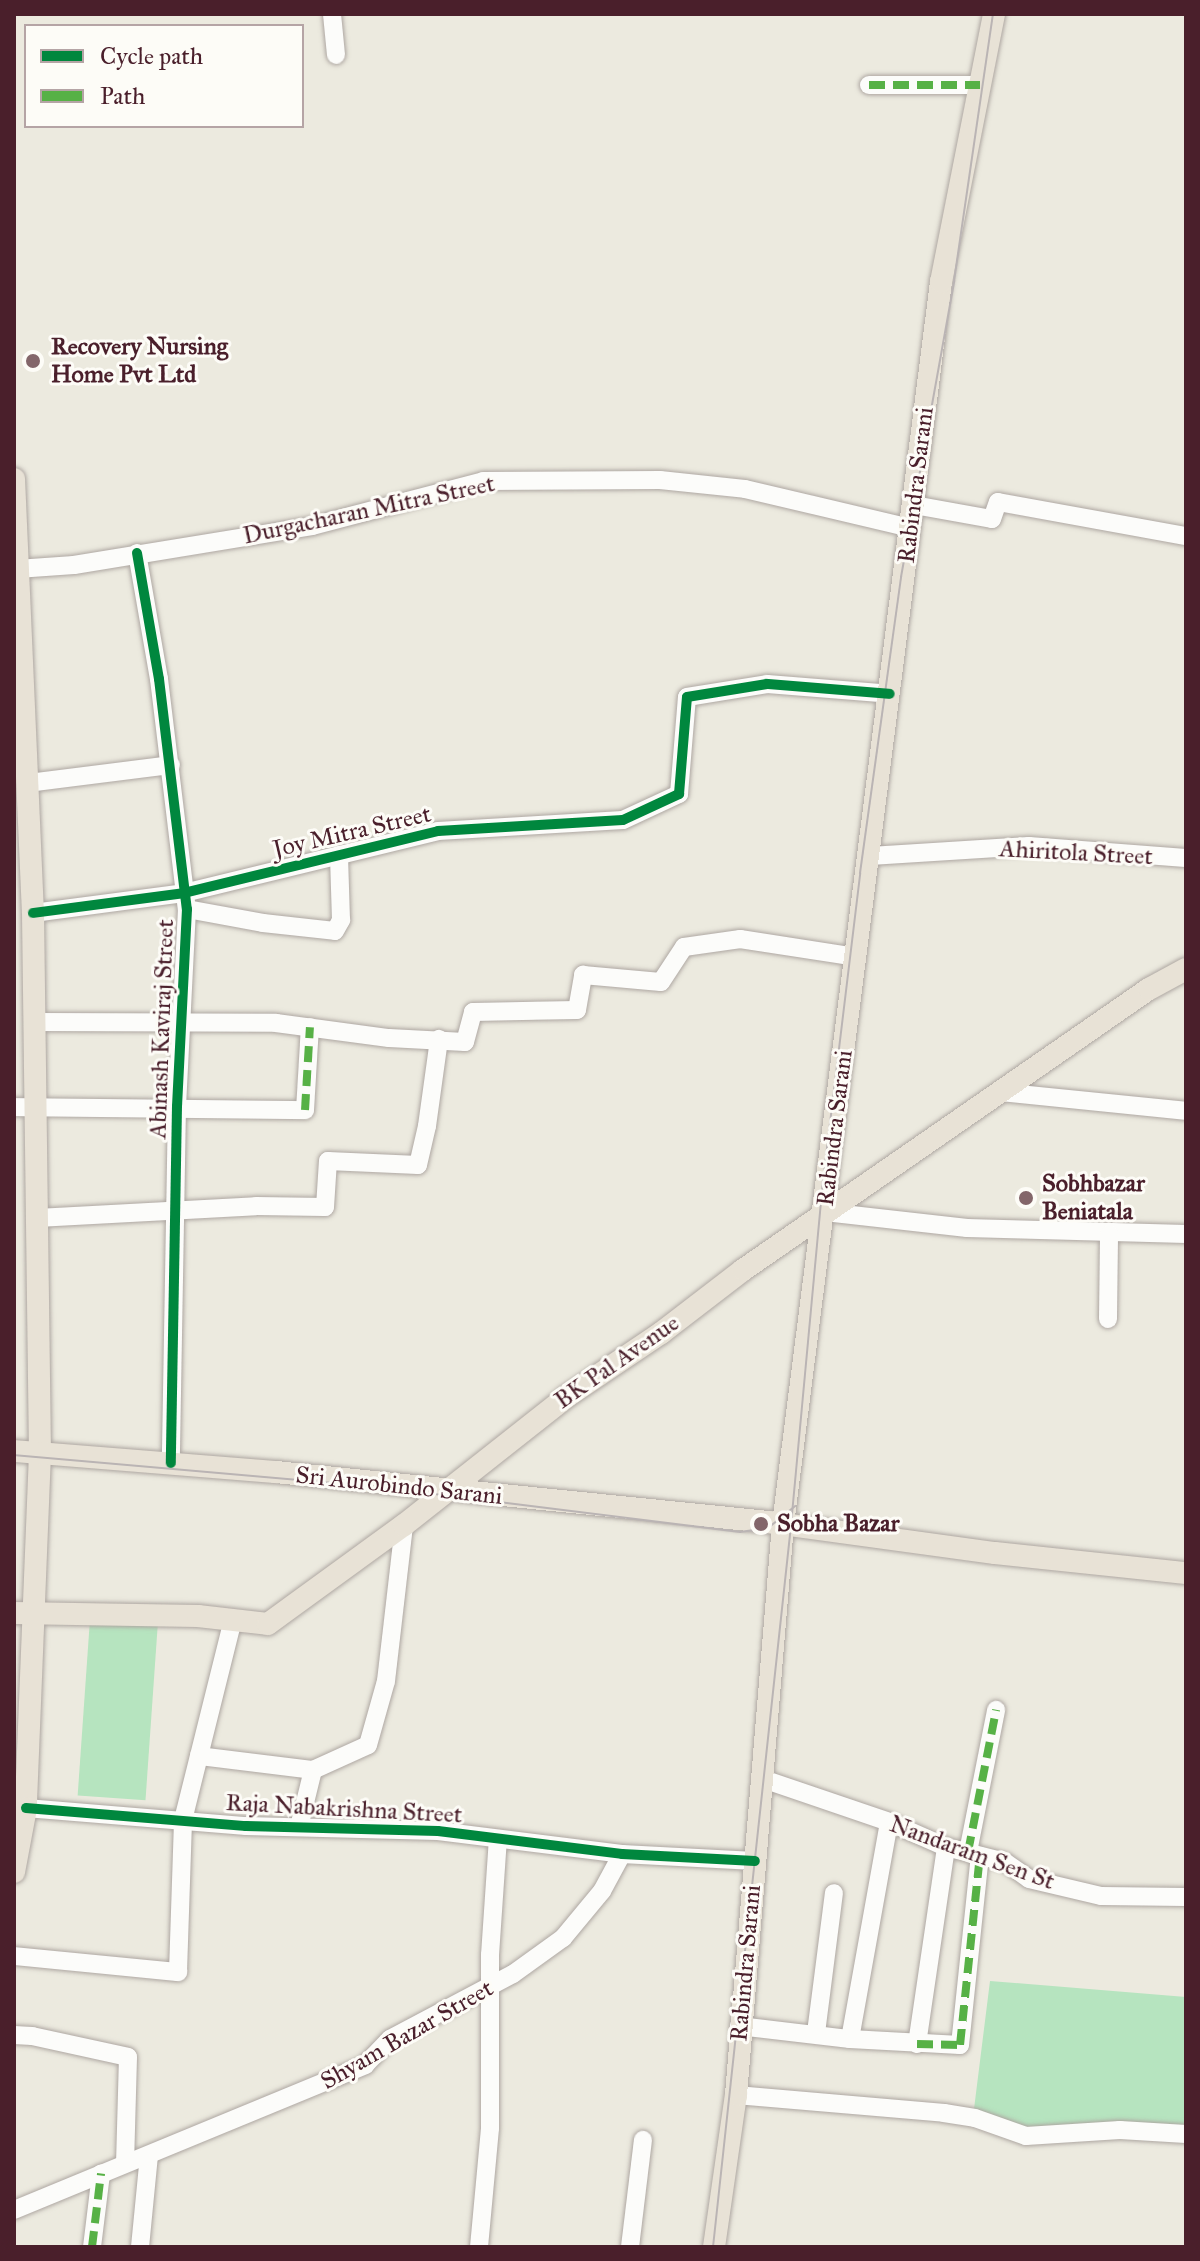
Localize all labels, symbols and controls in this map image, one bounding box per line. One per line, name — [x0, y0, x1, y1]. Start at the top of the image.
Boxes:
legend — [24, 24, 304, 128]
text: Cycle path — [100, 41, 203, 71]
text: Path — [100, 81, 145, 111]
place label: Recovery Nursing Home Pvt Ltd — [51, 333, 228, 389]
marker: Recovery Nursing Home Pvt Ltd — [22, 350, 44, 372]
street label: Rabindra Sarani — [892, 405, 940, 565]
street label: Durgacharan Mitra Street — [241, 469, 497, 551]
street label: Joy Mitra Street — [270, 800, 434, 864]
street label: Ahiritola Street — [999, 835, 1153, 871]
street label: Abinash Kaviraj Street — [144, 919, 180, 1139]
street label: Rabindra Sarani — [811, 1048, 859, 1208]
place label: Sobhbazar Beniatala — [1042, 1170, 1145, 1226]
marker: Sobhbazar Beniatala — [1017, 1189, 1035, 1207]
street label: BK Pal Avenue — [549, 1309, 685, 1415]
street label: Sri Aurobindo Sarani — [294, 1461, 504, 1511]
place label: Sobha Bazar — [777, 1510, 900, 1538]
marker: Sobha Bazar — [752, 1515, 770, 1533]
street label: Raja Nabakrishna Street — [225, 1788, 463, 1830]
street label: Nandaram Sen St — [885, 1810, 1059, 1896]
street label: Rabindra Sarani — [725, 1883, 767, 2043]
street label: Shyam Bazar Street — [316, 1974, 498, 2096]

